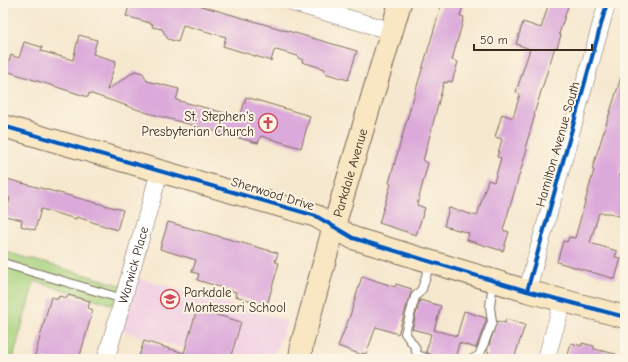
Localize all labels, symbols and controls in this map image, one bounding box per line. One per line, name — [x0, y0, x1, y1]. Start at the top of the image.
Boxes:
scale bar — [474, 26, 592, 52]
text: 50 m — [480, 33, 508, 47]
street label: Hamilton Avenue South — [532, 80, 583, 209]
place label: St. Stephen's Presbyterian Church — [141, 109, 254, 139]
church icon: St. Stephen's Presbyterian Church — [257, 112, 279, 134]
street label: Parkdale Avenue — [330, 126, 371, 219]
street label: Sherwood Drive — [229, 174, 317, 213]
street label: Warwick Place — [115, 224, 152, 305]
place label: Parkdale Montessori School — [184, 285, 286, 315]
school or university icon: Parkdale Montessori School — [159, 288, 181, 310]

